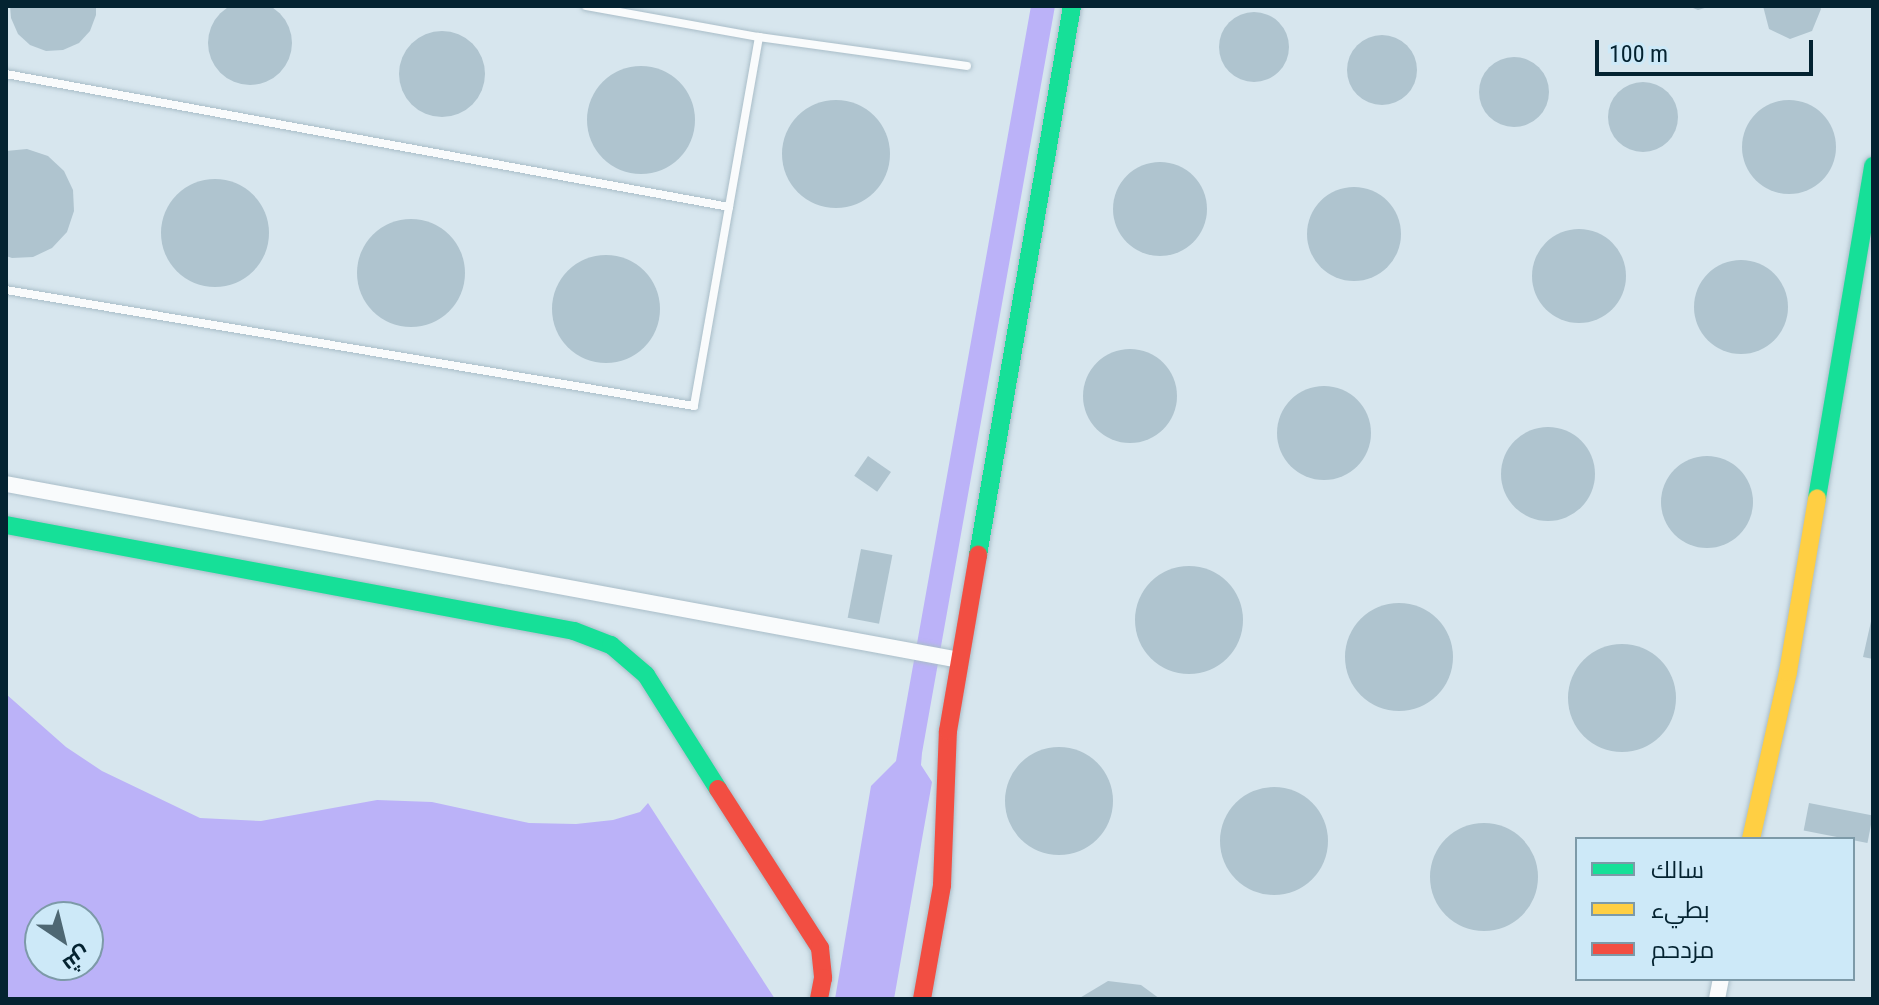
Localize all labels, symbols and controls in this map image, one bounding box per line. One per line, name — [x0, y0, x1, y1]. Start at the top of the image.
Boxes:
scale bar — [1599, 24, 1817, 74]
text: 100 m — [1609, 40, 1668, 68]
legend — [1575, 837, 1855, 981]
text: سالك — [1651, 856, 1704, 884]
text: بطيء — [1651, 896, 1710, 924]
north arrow — [24, 901, 104, 981]
text: مزدحم — [1651, 936, 1714, 964]
text: ش — [58, 941, 96, 978]

